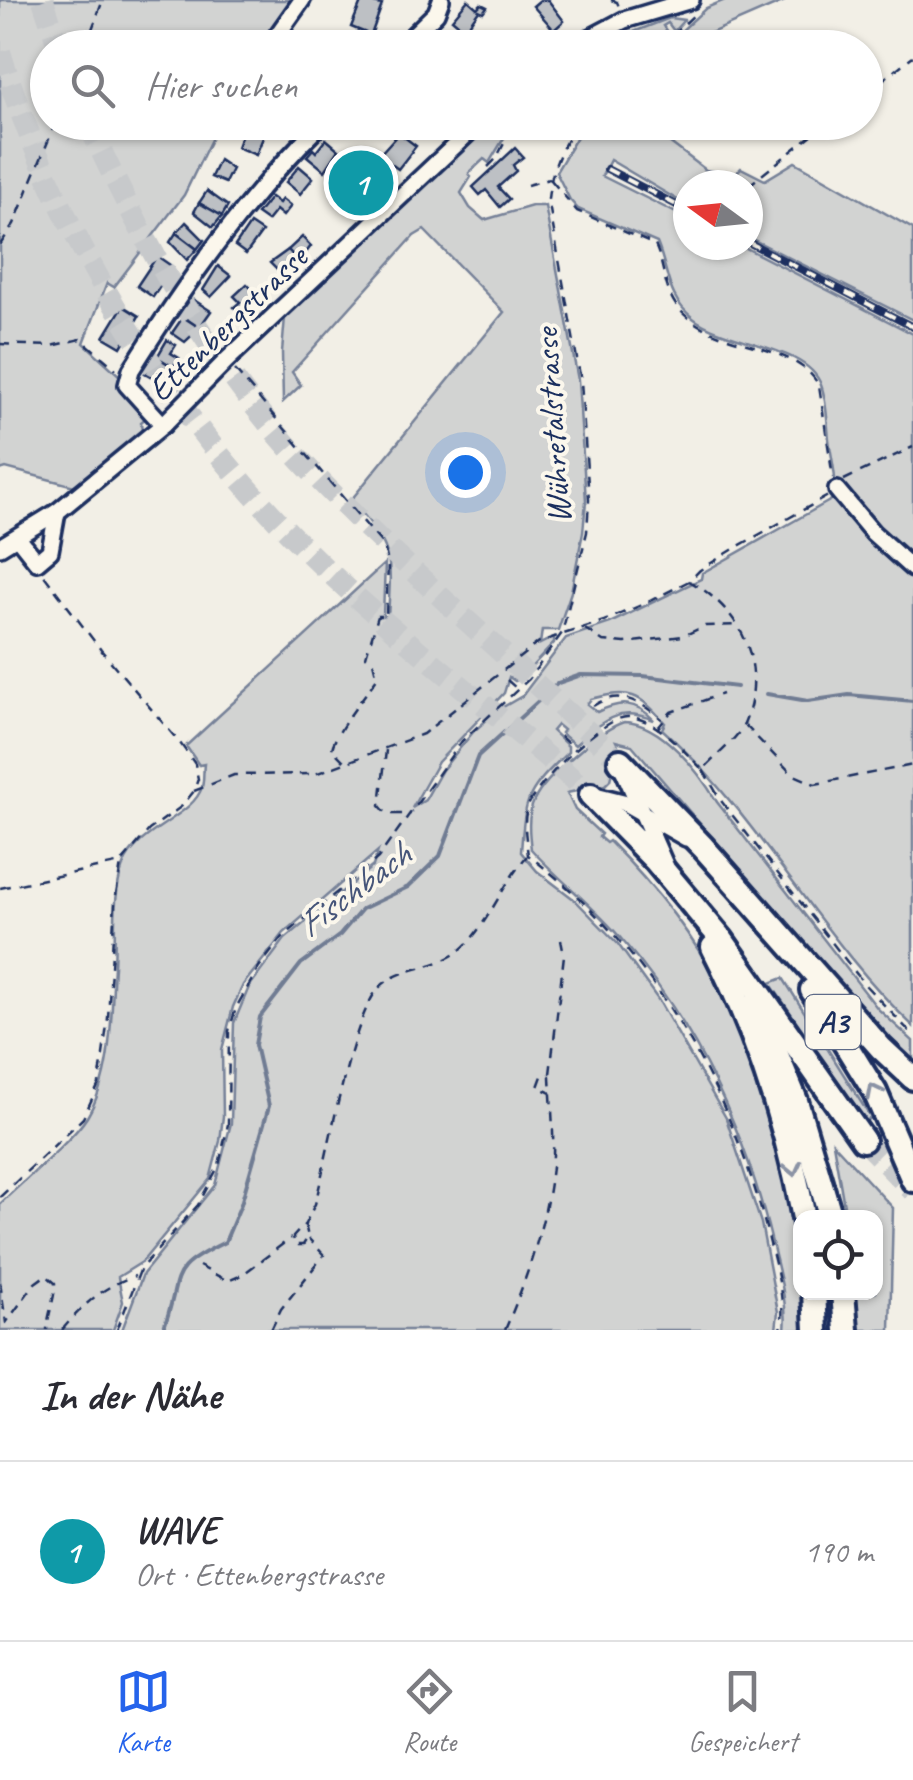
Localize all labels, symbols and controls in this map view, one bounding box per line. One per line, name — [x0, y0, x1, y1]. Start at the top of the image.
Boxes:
search box — [30, 30, 883, 140]
icon: search — [65, 58, 120, 113]
text: Hier suchen — [145, 62, 297, 109]
pin: 1 — [328, 146, 394, 220]
north arrow — [673, 170, 763, 260]
street label: Ettenbergstrasse — [138, 234, 319, 411]
street label: Wühretalstrasse — [523, 324, 582, 525]
your location — [440, 447, 491, 498]
water label: Fischbach — [287, 830, 422, 947]
road number: A3 — [806, 995, 860, 1049]
one-way arrow — [867, 1084, 886, 1102]
one-way arrow — [781, 1160, 802, 1177]
map controls — [793, 1210, 883, 1300]
button: locate — [793, 1210, 883, 1300]
text: In der Nähe — [40, 1369, 221, 1422]
text: WAVE — [135, 1507, 218, 1554]
text: 1 — [65, 1531, 80, 1572]
text: 190 m — [804, 1531, 873, 1572]
text: Ort · Ettenbergstrasse — [135, 1554, 383, 1595]
tab: Karte — [116, 1664, 171, 1759]
tab: Route — [402, 1664, 457, 1759]
tab: Gespeichert — [688, 1664, 797, 1759]

